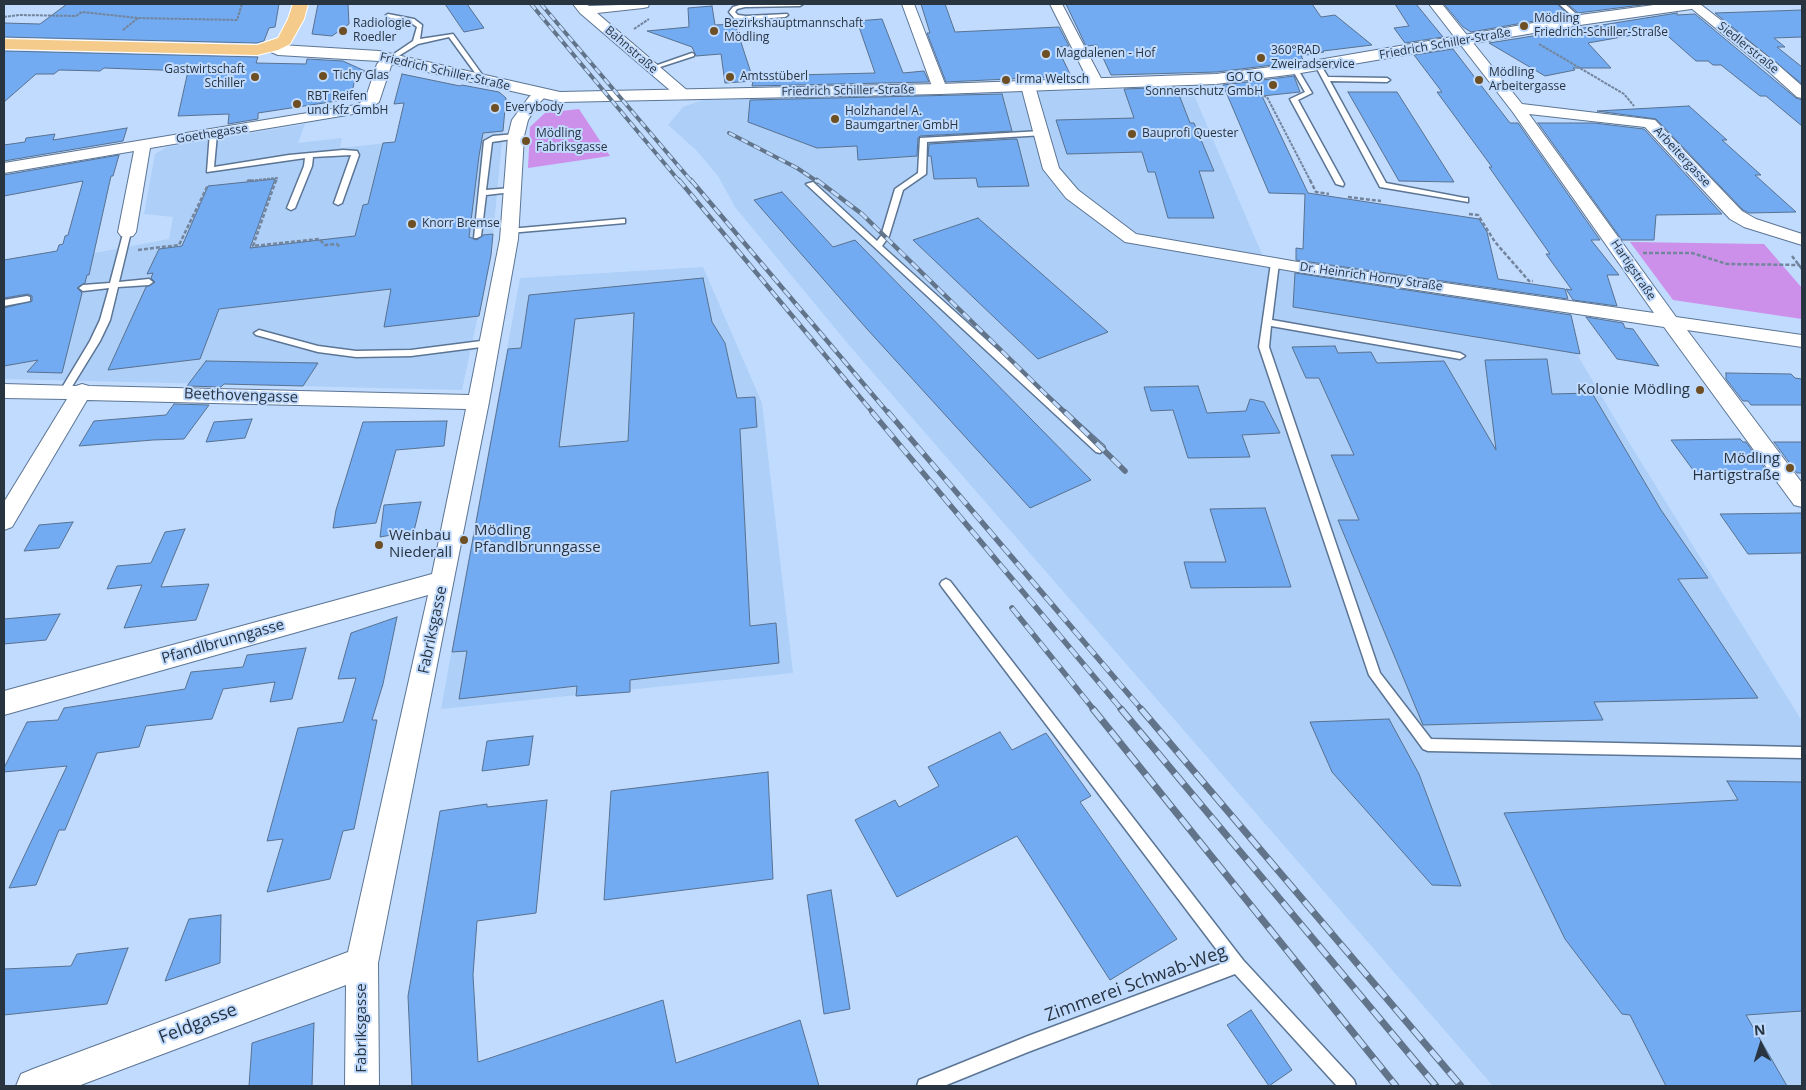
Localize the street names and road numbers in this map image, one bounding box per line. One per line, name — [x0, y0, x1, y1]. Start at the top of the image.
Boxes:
street label: Siedlerstraße — [1715, 19, 1781, 77]
street label: Bahnstraße — [602, 23, 660, 77]
street label: Friedrich Schiller-Straße — [1378, 25, 1512, 63]
street label: Friedrich Schiller-Straße — [378, 50, 512, 94]
street label: Friedrich Schiller-Straße — [781, 83, 915, 99]
street label: Goethegasse — [175, 121, 249, 147]
street label: Arbeitergasse — [1651, 124, 1713, 190]
street label: Hartigstraße — [1607, 237, 1659, 303]
street label: Dr. Heinrich Horny Straße — [1299, 260, 1443, 294]
street label: Beethovengasse — [184, 385, 298, 407]
street label: Fabriksgasse — [415, 584, 451, 676]
street label: Pfandlbrunngasse — [160, 616, 286, 668]
street label: Zimmerei Schwab-Weg — [1042, 941, 1230, 1027]
street label: Fabriksgasse — [353, 983, 371, 1073]
street label: Feldgasse — [156, 999, 240, 1049]

